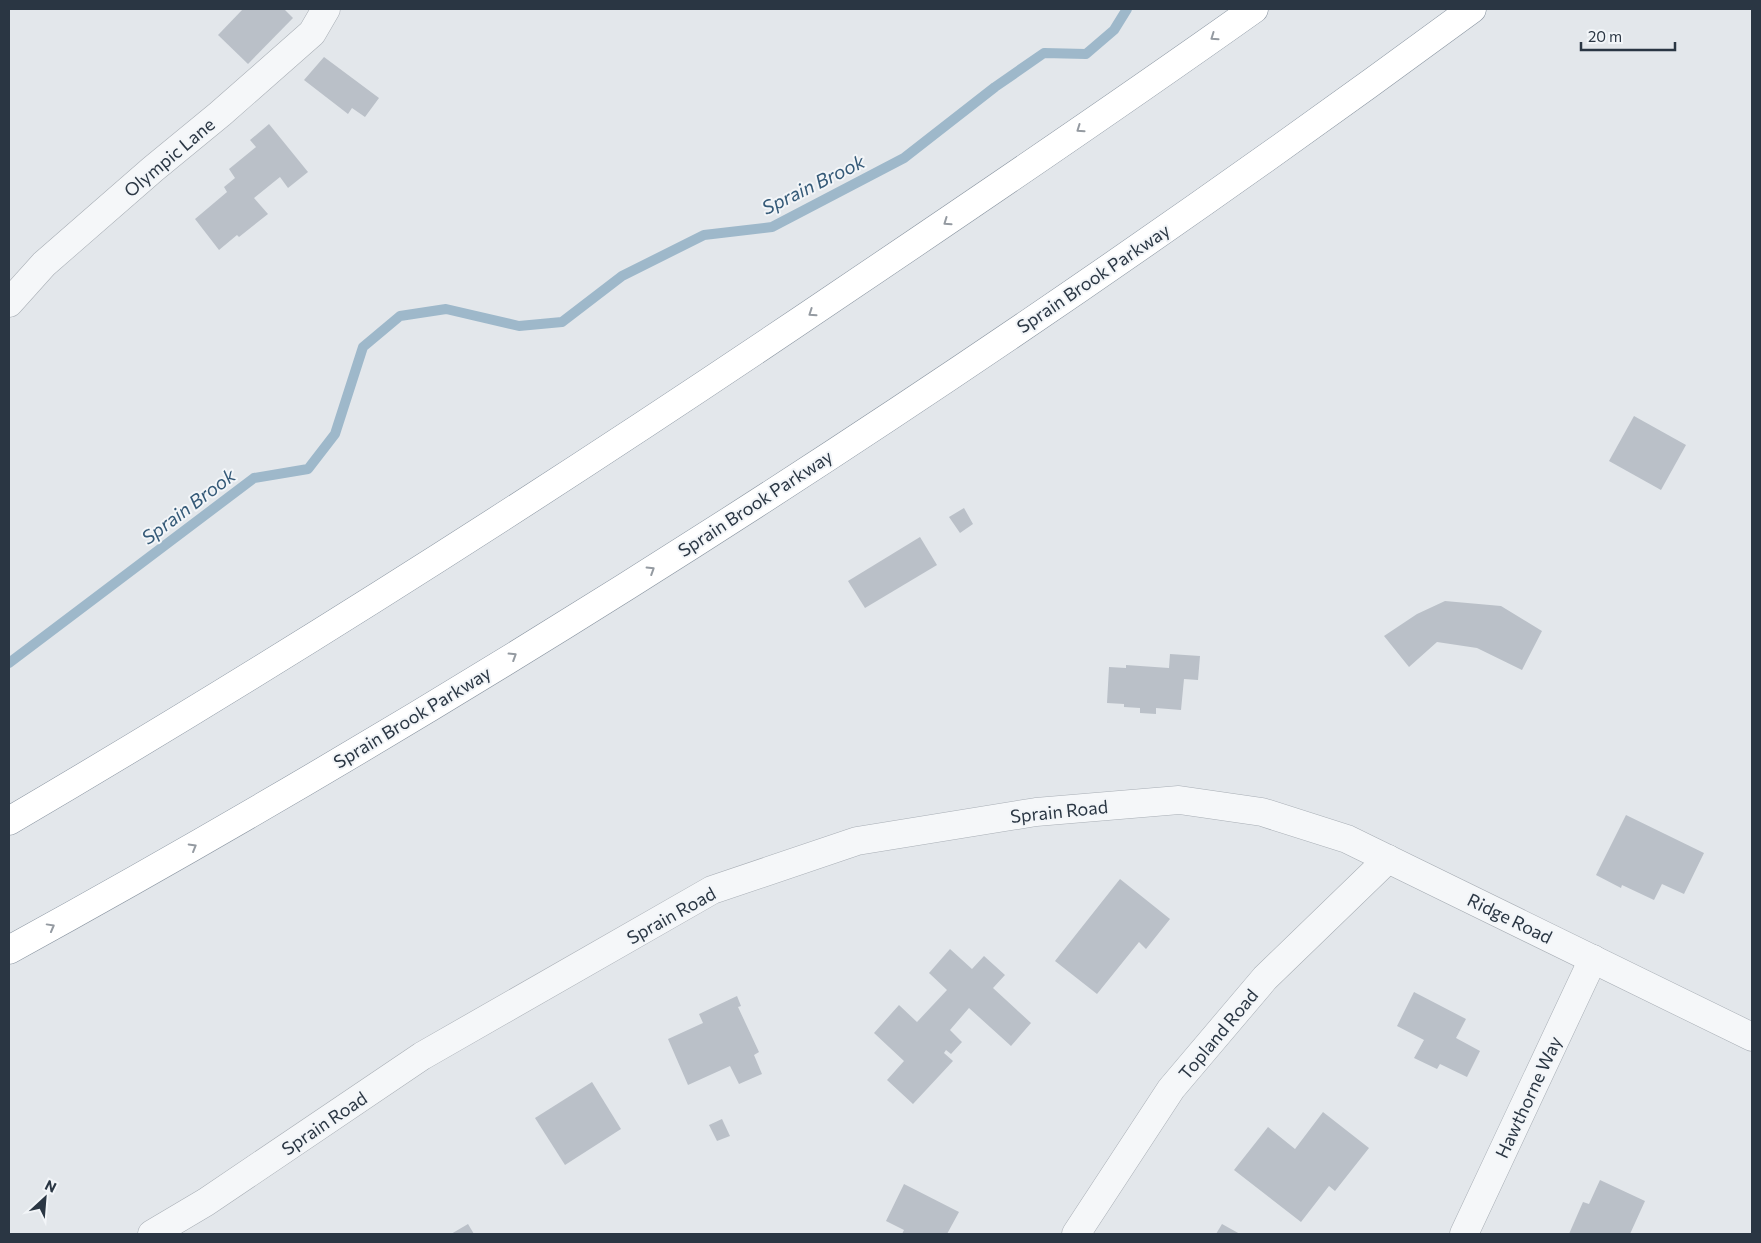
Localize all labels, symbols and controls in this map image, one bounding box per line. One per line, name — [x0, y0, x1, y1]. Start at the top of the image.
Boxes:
scale bar — [1581, 20, 1675, 52]
text: 20 m — [1588, 27, 1622, 45]
one-way arrow — [1210, 31, 1220, 40]
street label: Olympic Lane — [119, 113, 219, 201]
one-way arrow — [1076, 123, 1086, 132]
water label: Sprain Brook — [758, 149, 869, 219]
one-way arrow — [943, 216, 952, 225]
street label: Sprain Brook Parkway — [1012, 219, 1174, 337]
one-way arrow — [808, 307, 818, 316]
street label: Sprain Brook Parkway — [674, 445, 836, 561]
water label: Sprain Brook — [136, 463, 240, 549]
one-way arrow — [645, 567, 654, 576]
one-way arrow — [507, 653, 516, 663]
street label: Sprain Brook Parkway — [329, 661, 495, 773]
street label: Sprain Road — [1009, 795, 1109, 827]
one-way arrow — [188, 843, 197, 853]
street label: Sprain Road — [623, 882, 719, 948]
street label: Ridge Road — [1464, 888, 1556, 948]
one-way arrow — [46, 923, 55, 933]
street label: Topland Road — [1174, 984, 1262, 1084]
street label: Hawthorne Way — [1490, 1033, 1566, 1161]
street label: Sprain Road — [277, 1086, 371, 1160]
north arrow — [20, 1173, 70, 1223]
text: N — [42, 1176, 59, 1196]

